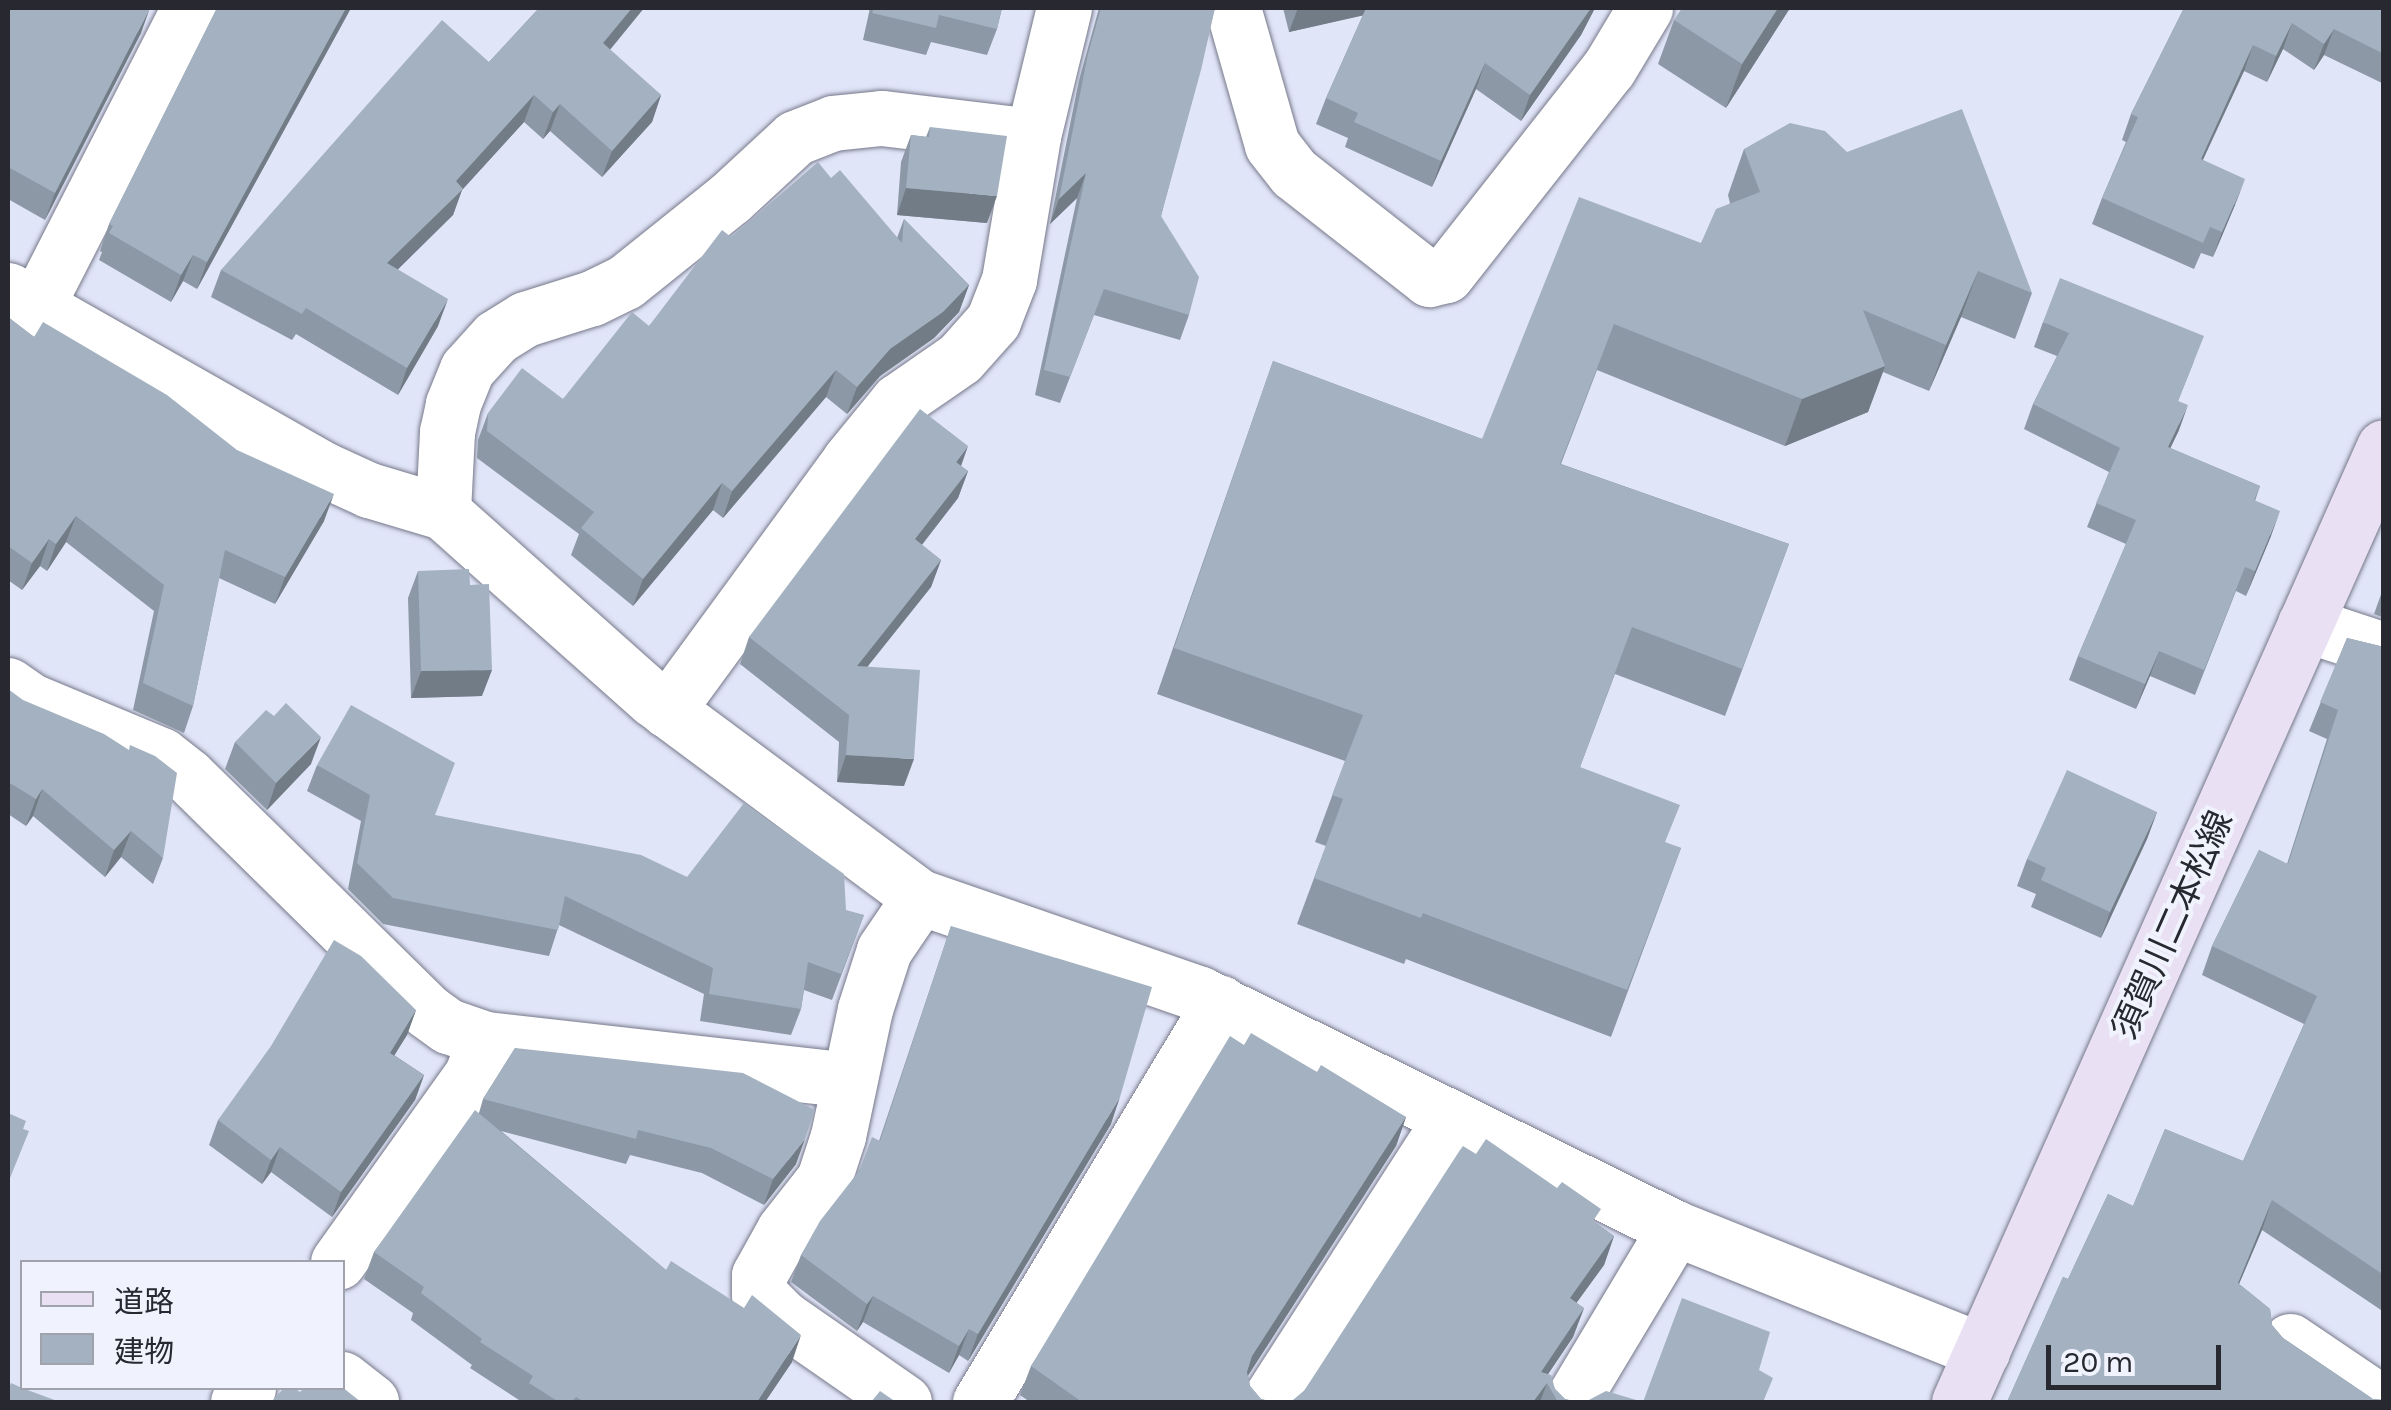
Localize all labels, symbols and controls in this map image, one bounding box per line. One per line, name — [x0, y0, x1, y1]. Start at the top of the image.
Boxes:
street label: 須賀川二本松線 — [2104, 805, 2242, 1045]
legend — [20, 1260, 345, 1390]
text: 道路 — [114, 1284, 174, 1320]
scale bar — [2051, 1325, 2226, 1387]
text: 建物 — [114, 1334, 174, 1370]
text: 20 m — [2063, 1344, 2133, 1380]

